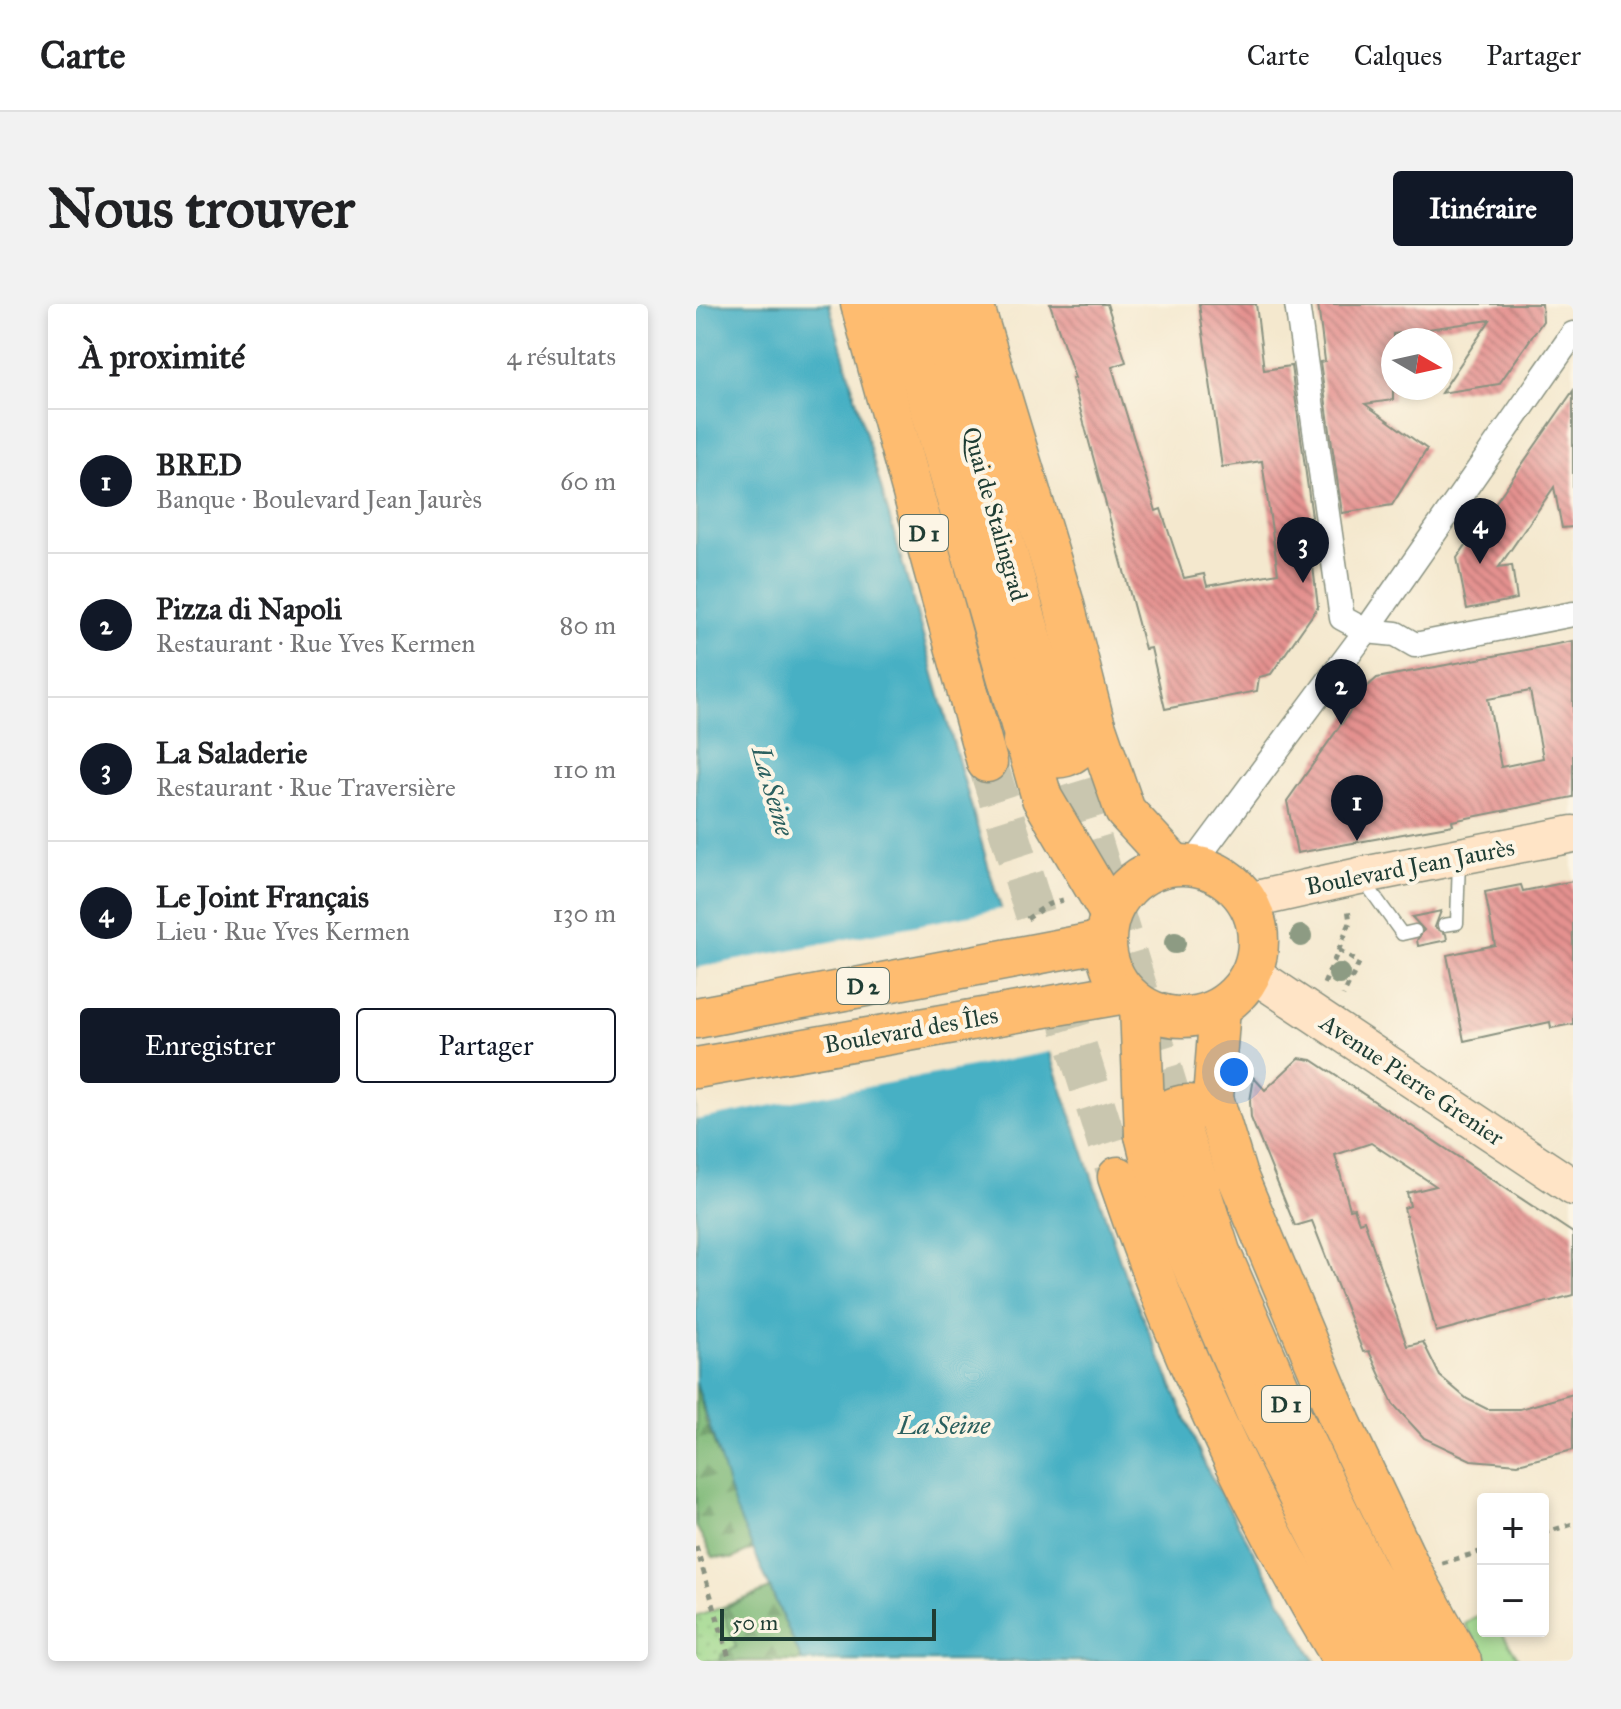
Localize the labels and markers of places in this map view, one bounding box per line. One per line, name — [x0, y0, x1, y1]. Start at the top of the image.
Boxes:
pin: 4 — [1454, 498, 1506, 564]
pin: 3 — [1277, 517, 1329, 583]
pin: 2 — [1315, 659, 1367, 725]
pin: 1 — [1331, 775, 1383, 841]

